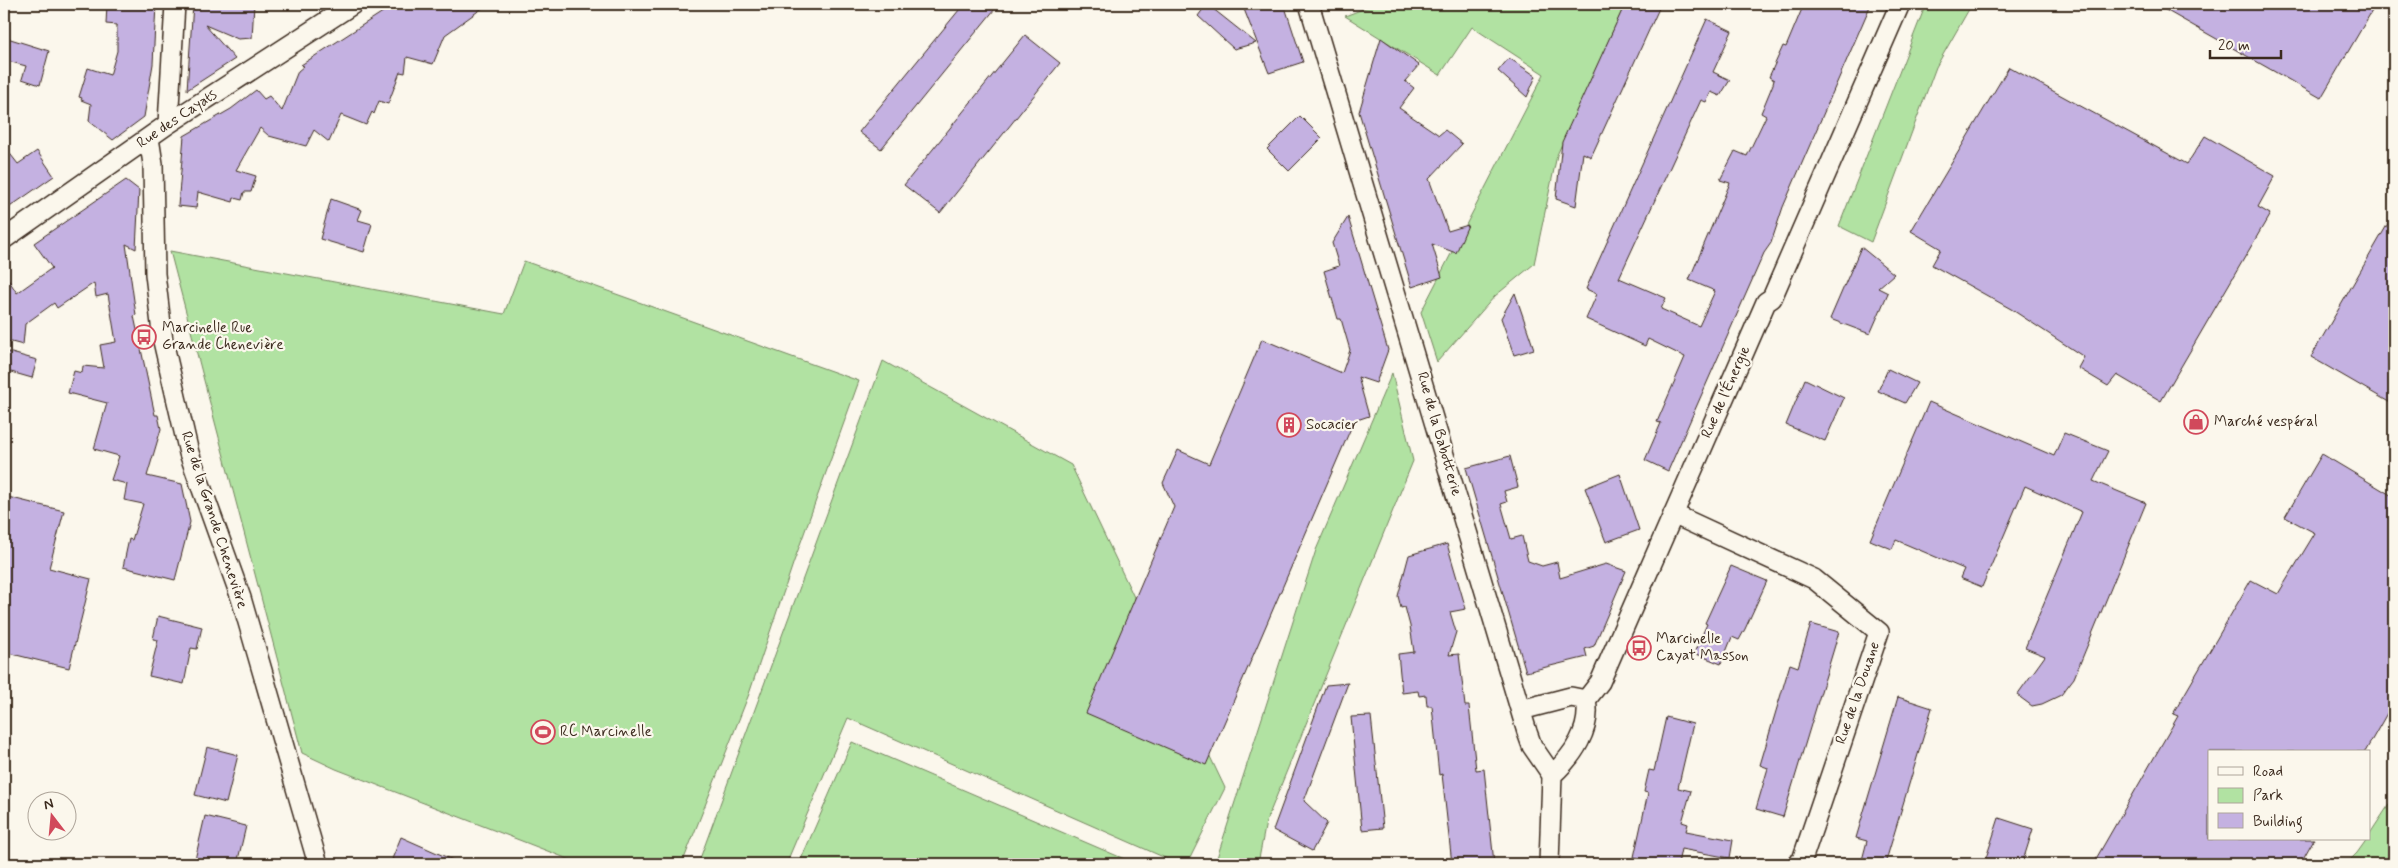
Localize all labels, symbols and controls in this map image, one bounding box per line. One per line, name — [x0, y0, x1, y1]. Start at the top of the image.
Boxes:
scale bar — [2210, 28, 2282, 60]
text: 20 m — [2218, 36, 2250, 56]
street label: Rue des Cayats — [133, 85, 221, 153]
place label: Marcinelle Rue Grande Chenevière — [162, 318, 284, 355]
bus stop icon: Marcinelle Rue Grande Chenevière — [131, 324, 157, 350]
street label: Rue de l'Énergie — [1696, 342, 1756, 442]
street label: Rue de la Babotterie — [1412, 370, 1466, 498]
shop icon: Marché vespéral — [2183, 409, 2209, 435]
building icon: Socacier — [1276, 412, 1302, 438]
place label: Marché vespéral — [2214, 412, 2318, 432]
place label: Socacier — [1306, 415, 1358, 435]
street label: Rue de la Grande Chenevière — [176, 429, 252, 611]
place label: Marcinelle Cayat Masson — [1656, 629, 1749, 666]
bus stop icon: Marcinelle Cayat Masson — [1626, 635, 1652, 661]
street label: Rue de la Douane — [1831, 639, 1885, 747]
sports icon: RC Marcinelle — [530, 719, 556, 745]
place label: RC Marcinelle — [560, 722, 652, 742]
legend — [2208, 750, 2370, 840]
text: Road — [2253, 762, 2283, 782]
text: Park — [2253, 786, 2283, 806]
north arrow — [28, 790, 78, 840]
text: N — [42, 795, 56, 814]
text: Building — [2253, 812, 2303, 833]

